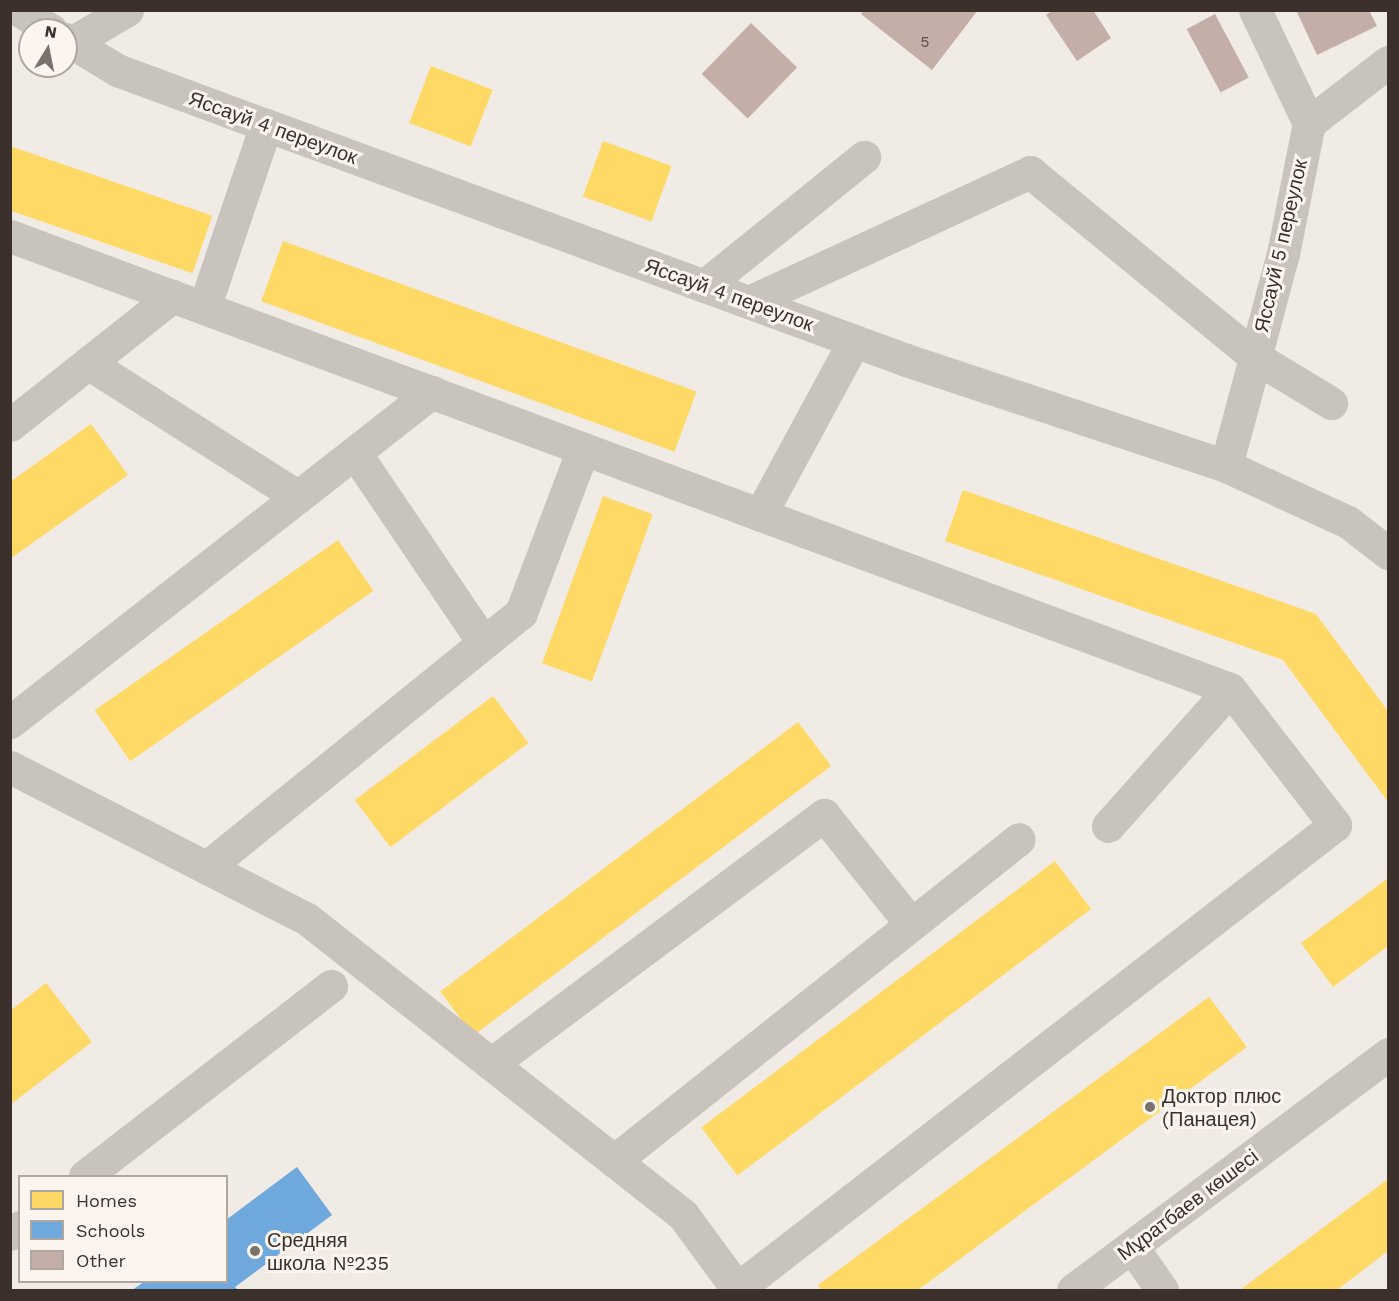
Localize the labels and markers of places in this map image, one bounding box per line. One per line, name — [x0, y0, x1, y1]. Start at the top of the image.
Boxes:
place label: Доктор плюс (Панацея) — [1162, 1084, 1281, 1131]
marker: Доктор плюс (Панацея) — [1143, 1100, 1157, 1114]
place label: Средняя школа №235 — [267, 1228, 389, 1275]
marker: Средняя школа №235 — [248, 1244, 262, 1258]

